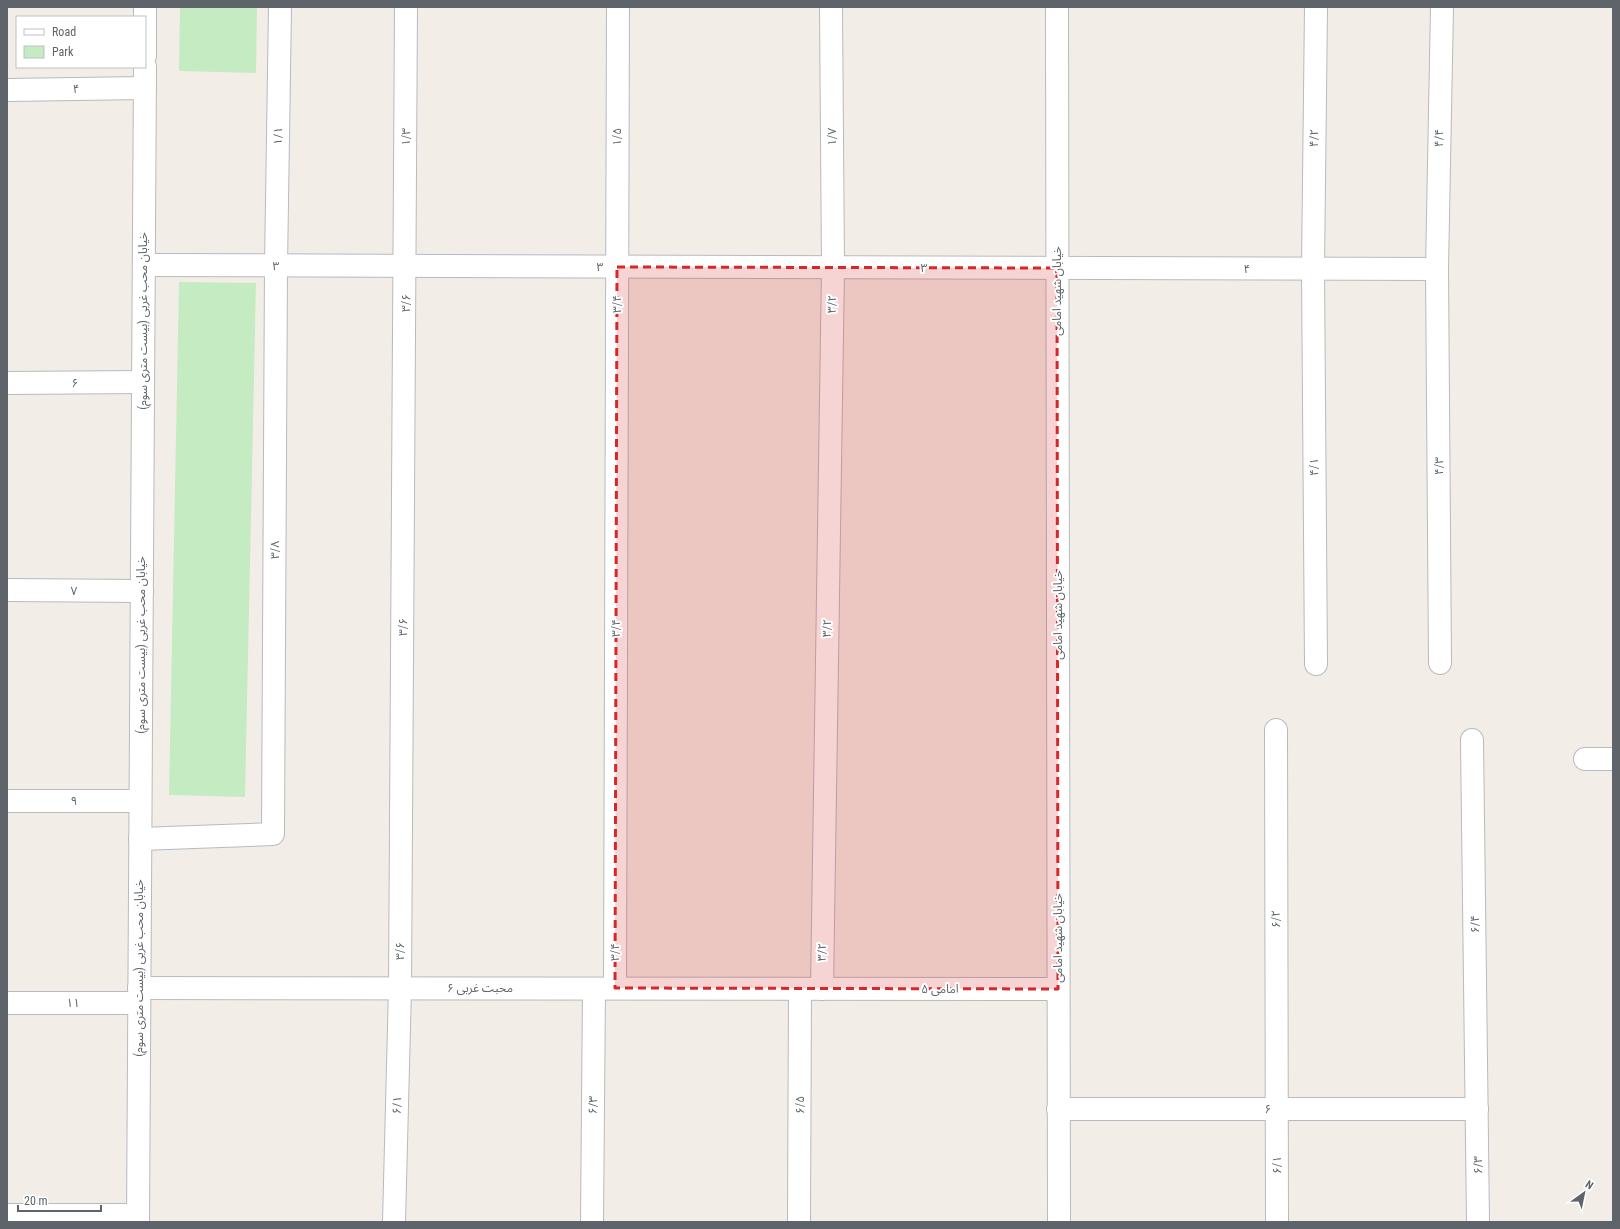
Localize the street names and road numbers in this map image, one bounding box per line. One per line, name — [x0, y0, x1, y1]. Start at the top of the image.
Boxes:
street label: ۴ — [72, 82, 80, 96]
street label: ۱/۱ — [271, 127, 285, 145]
street label: ۱/۳ — [399, 128, 413, 146]
street label: ۱/۵ — [610, 128, 624, 146]
street label: ۱/۷ — [825, 128, 839, 146]
street label: ۴/۲ — [1307, 129, 1321, 147]
street label: ۴/۴ — [1432, 129, 1446, 147]
street label: خیابان محب غربی (بیست متری سوم) — [136, 232, 152, 410]
street label: خیابان شهید امامی — [1050, 246, 1064, 336]
street label: ۳ — [273, 259, 280, 273]
street label: ۳ — [597, 260, 604, 274]
street label: ۳ — [921, 261, 928, 275]
street label: ۴ — [1244, 262, 1250, 276]
street label: ۳/۶ — [399, 294, 413, 312]
street label: ۳/۴ — [610, 295, 624, 313]
street label: ۳/۲ — [825, 295, 839, 313]
street label: ۶ — [72, 376, 78, 390]
street label: ۴/۳ — [1432, 457, 1446, 475]
street label: ۴/۱ — [1307, 458, 1321, 476]
street label: ۳/۸ — [268, 541, 282, 559]
street label: خیابان محب غربی (بیست متری سوم) — [134, 556, 150, 734]
street label: خیابان شهید امامی — [1051, 570, 1065, 660]
street label: ۷ — [71, 584, 78, 598]
street label: ۳/۶ — [396, 618, 410, 636]
street label: ۳/۴ — [609, 619, 623, 637]
street label: ۳/۲ — [820, 619, 834, 637]
street label: ۹ — [71, 794, 77, 808]
street label: خیابان محب غربی (بیست متری سوم) — [132, 879, 148, 1057]
street label: خیابان شهید امامی — [1051, 893, 1065, 983]
street label: ۶/۲ — [1269, 910, 1283, 928]
street label: ۶/۴ — [1468, 915, 1482, 933]
street label: ۳/۶ — [393, 942, 407, 960]
street label: ۳/۴ — [608, 943, 622, 961]
street label: ۳/۲ — [815, 943, 829, 961]
street label: محبت غربی ۶ — [447, 981, 513, 995]
street label: امامی ۵ — [921, 982, 959, 996]
street label: ۱۱ — [66, 996, 80, 1010]
street label: ۶/۱ — [390, 1096, 404, 1114]
street label: ۶/۳ — [586, 1096, 600, 1114]
street label: ۶/۵ — [793, 1096, 807, 1114]
street label: ۶ — [1265, 1102, 1271, 1116]
street label: ۶/۱ — [1270, 1156, 1284, 1174]
street label: ۶/۳ — [1471, 1156, 1485, 1174]

